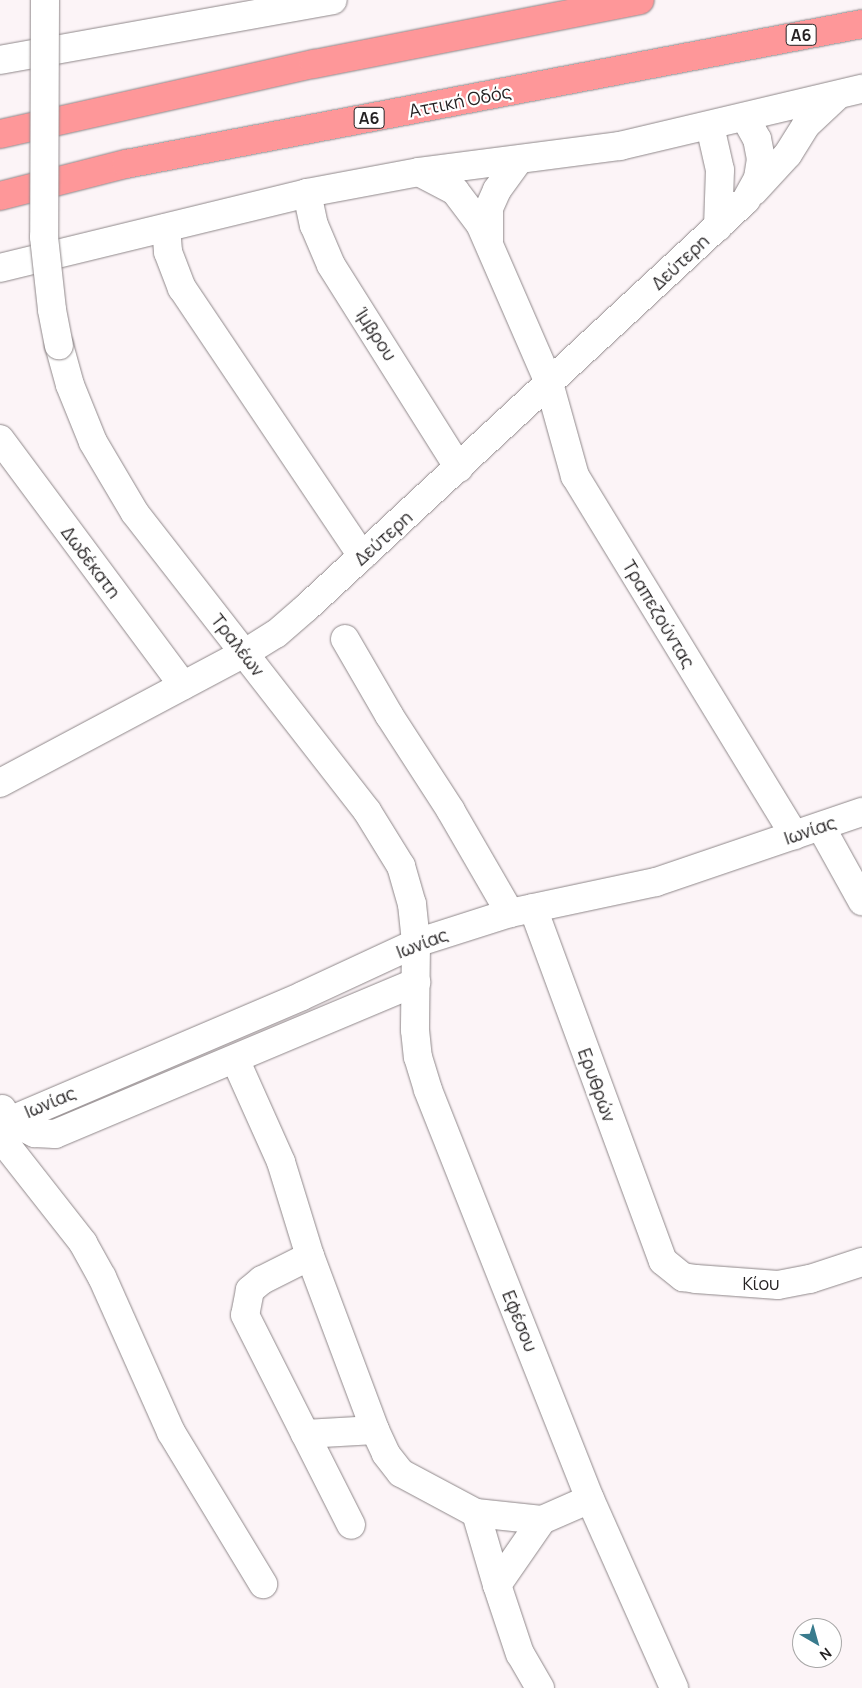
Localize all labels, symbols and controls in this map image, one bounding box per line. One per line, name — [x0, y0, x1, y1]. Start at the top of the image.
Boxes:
road number: Α6 — [785, 22, 817, 48]
street label: Αττική Οδός — [407, 80, 513, 122]
road number: Α6 — [353, 105, 385, 132]
street label: Δεύτερη — [647, 230, 713, 294]
street label: Ίμβρου — [351, 303, 401, 365]
street label: Δεύτερη — [349, 506, 417, 570]
street label: Δωδέκατη — [57, 522, 125, 602]
street label: Τραπεζούντας — [618, 556, 700, 672]
street label: Τραλέων — [207, 609, 269, 681]
street label: Ιωνίας — [781, 811, 839, 849]
street label: Ιωνίας — [393, 923, 451, 963]
street label: Ερυθρών — [574, 1045, 620, 1125]
street label: Ιωνίας — [21, 1082, 79, 1122]
street label: Κίου — [742, 1272, 780, 1294]
street label: Εφέσου — [498, 1287, 542, 1355]
north arrow — [792, 1618, 842, 1668]
text: N — [816, 1644, 836, 1665]

